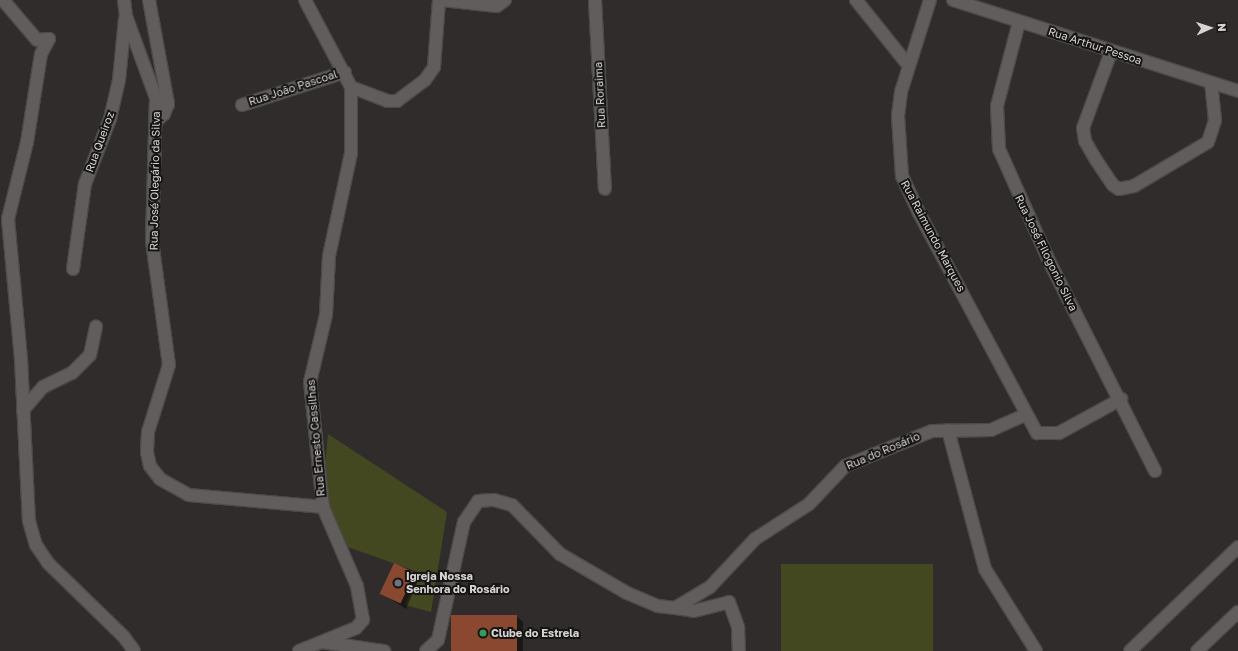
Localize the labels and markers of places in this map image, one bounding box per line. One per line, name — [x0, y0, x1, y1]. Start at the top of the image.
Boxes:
place label: Igreja Nossa Senhora do Rosário — [406, 570, 510, 596]
marker: Igreja Nossa Senhora do Rosário — [393, 578, 403, 588]
place label: Clube do Estrela — [491, 626, 579, 640]
marker: Clube do Estrela — [478, 628, 488, 638]

